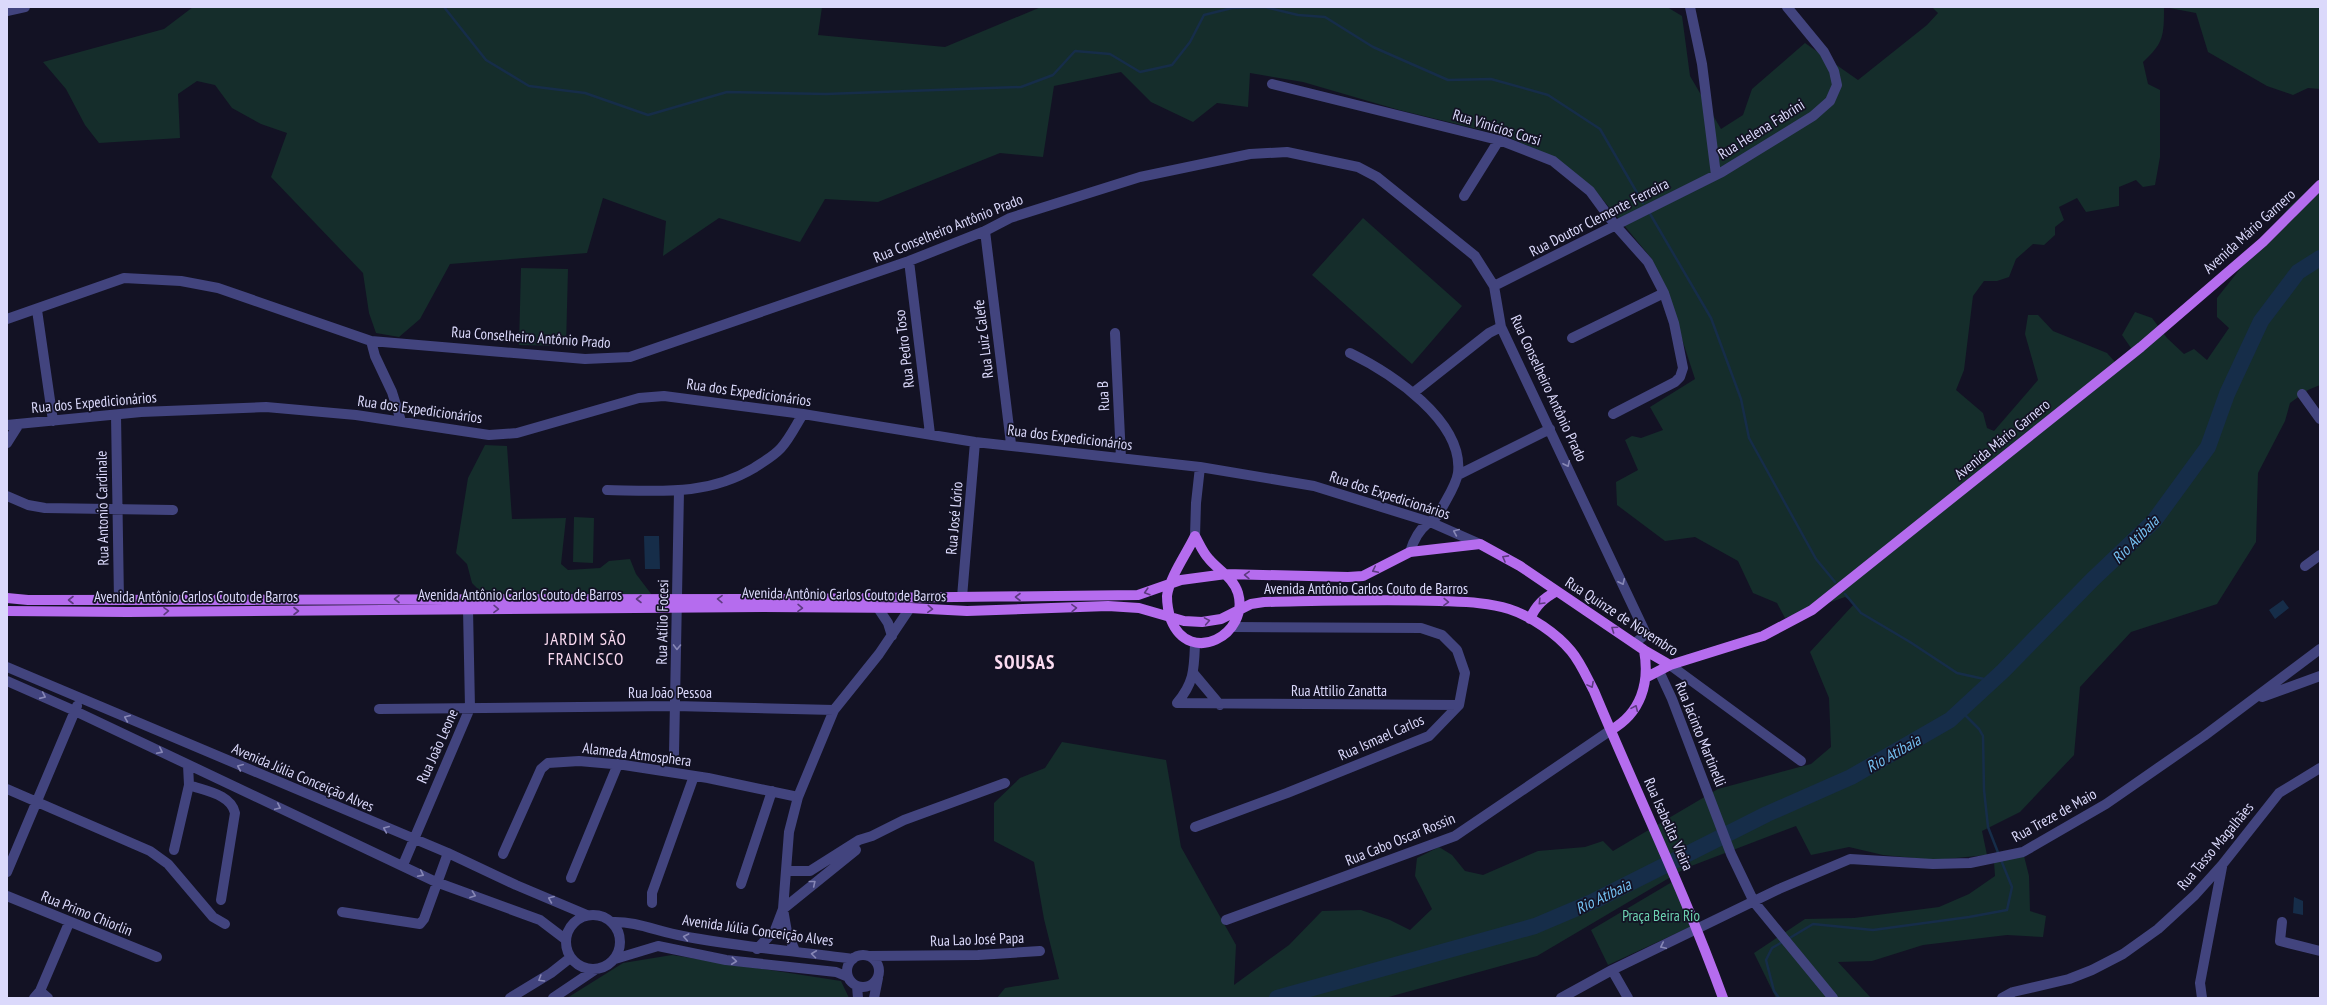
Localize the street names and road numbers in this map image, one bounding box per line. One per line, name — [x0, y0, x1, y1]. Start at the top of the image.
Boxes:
street label: Rua Helena Fabrini — [1714, 95, 1808, 163]
street label: Rua Vinícios Corsi — [1451, 105, 1543, 149]
street label: Rua Doutor Clemente Ferreira — [1526, 174, 1672, 260]
street label: Avenida Mário Garnero — [2199, 185, 2299, 277]
street label: Rua Conselheiro Antônio Prado — [870, 189, 1026, 267]
street label: Rua Luiz Calefe — [969, 299, 997, 379]
street label: Rua Pedro Toso — [890, 309, 918, 389]
street label: Rua Conselheiro Antônio Prado — [1507, 312, 1591, 464]
street label: Rua Conselheiro Antônio Prado — [451, 322, 611, 352]
street label: Rua dos Expedicionários — [685, 374, 813, 410]
street label: Rua B — [1093, 381, 1113, 411]
street label: Rua dos Expedicionários — [31, 387, 157, 417]
street label: Rua dos Expedicionários — [356, 391, 484, 427]
street label: Avenida Mário Garnero — [1950, 395, 2054, 483]
street label: Rua dos Expedicionários — [1006, 420, 1134, 454]
street label: Rua Antonio Cardinale — [91, 450, 113, 566]
street label: Rua dos Expedicionários — [1327, 467, 1453, 523]
street label: Rua José Lório — [941, 481, 967, 555]
street label: Rua Quinze de Novembro — [1562, 572, 1682, 660]
street label: Rua Atílio Focesi — [652, 579, 672, 665]
street label: Avenida Antônio Carlos Couto de Barros — [1264, 579, 1468, 598]
street label: Avenida Antônio Carlos Couto de Barros — [742, 583, 946, 605]
street label: Avenida Antônio Carlos Couto de Barros — [418, 585, 622, 604]
street label: Avenida Antônio Carlos Couto de Barros — [94, 587, 298, 606]
street label: Rua Jacinto Martinelli — [1671, 679, 1731, 789]
street label: Rua Attilio Zanatta — [1291, 681, 1387, 700]
street label: Rua João Pessoa — [628, 683, 712, 702]
street label: Rua João Leone — [412, 706, 462, 786]
street label: Rua Ismael Carlos — [1335, 710, 1427, 764]
street label: Avenida Júlia Conceição Alves — [229, 738, 377, 816]
street label: Alameda Atmosphera — [581, 738, 693, 770]
street label: Rua Isabelita Vieira — [1640, 775, 1698, 873]
street label: Rua Treze de Maio — [2008, 784, 2100, 846]
street label: Rua Tasso Magalhães — [2173, 798, 2257, 894]
street label: Rua Cabo Oscar Rossin — [1342, 808, 1458, 870]
street label: Rua Primo Chiorlin — [39, 886, 135, 940]
street label: Avenida Júlia Conceição Alves — [681, 910, 835, 950]
street label: Rua Lao José Papa — [930, 928, 1024, 950]

